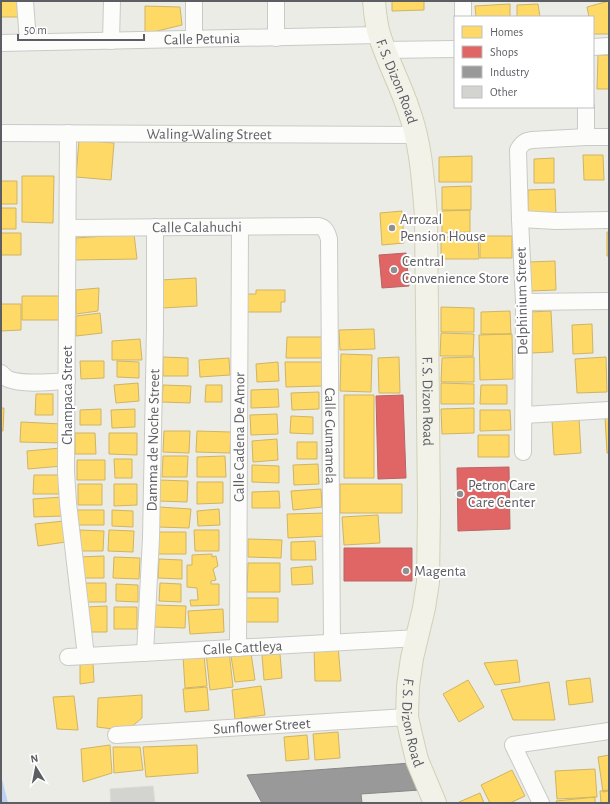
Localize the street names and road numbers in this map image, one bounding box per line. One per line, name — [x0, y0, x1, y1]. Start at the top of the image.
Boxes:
street label: Calle Petunia — [164, 30, 240, 47]
street label: F. S. Dizon Road — [374, 37, 420, 126]
street label: Waling-Waling Street — [146, 126, 272, 142]
street label: Calle Calahuchi — [152, 219, 242, 235]
street label: Delphinium Street — [514, 247, 530, 355]
street label: Champaca Street — [60, 345, 75, 445]
street label: F. S. Dizon Road — [420, 356, 436, 446]
street label: Damma de Noche Street — [144, 369, 162, 512]
street label: Calle Cadena De Amor — [231, 372, 247, 502]
street label: Calle Gumamela — [323, 388, 338, 484]
street label: Calle Cattleya — [203, 638, 283, 657]
street label: F. S. Dizon Road — [399, 677, 427, 769]
street label: Sunflower Street — [213, 715, 311, 736]

